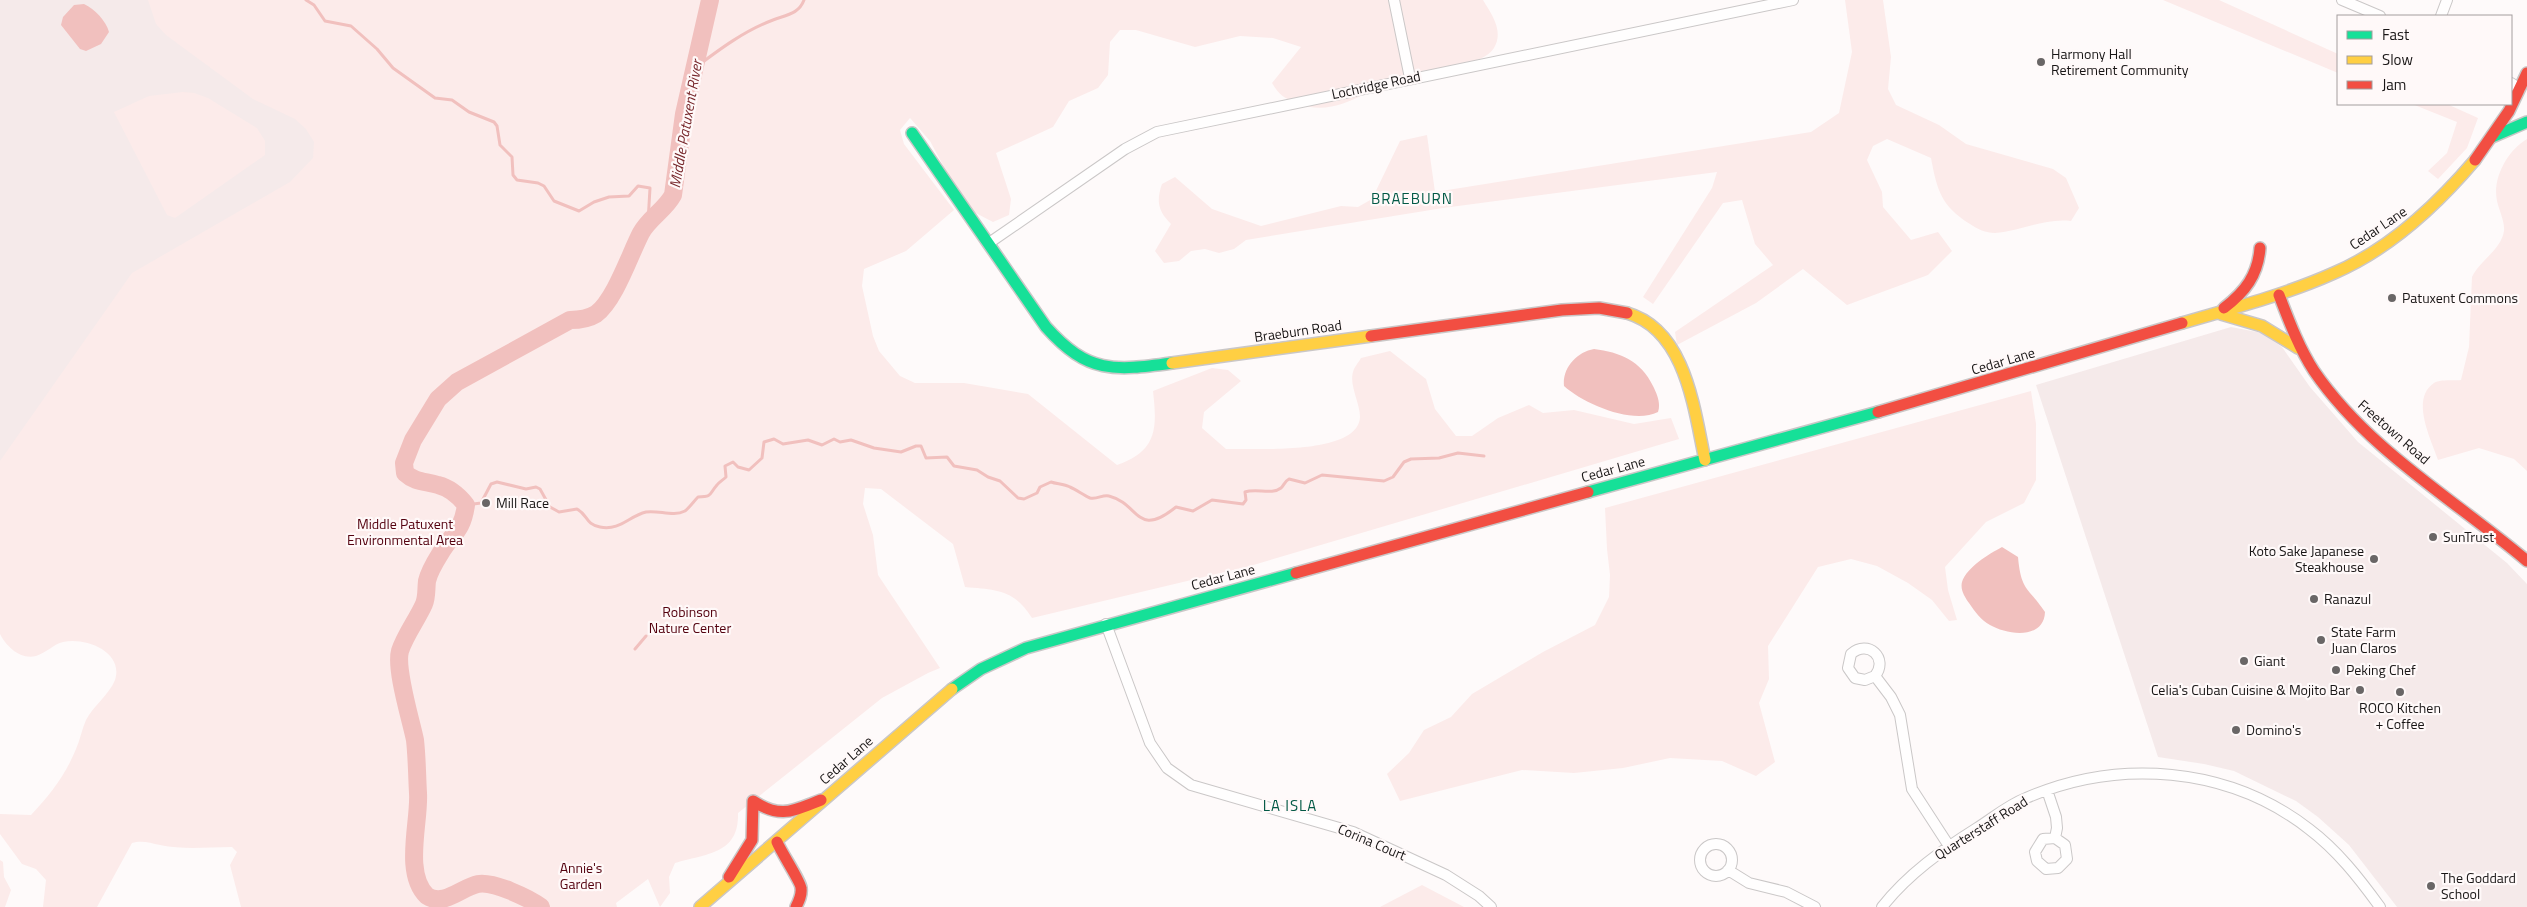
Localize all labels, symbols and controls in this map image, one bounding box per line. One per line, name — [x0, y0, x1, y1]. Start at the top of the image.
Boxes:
legend — [2337, 15, 2512, 105]
text: Fast — [2382, 23, 2410, 46]
place label: Harmony Hall Retirement Community — [2051, 43, 2189, 80]
text: Slow — [2382, 48, 2413, 71]
water label: Middle Patuxent River — [663, 56, 708, 190]
marker: Harmony Hall Retirement Community — [2035, 56, 2047, 68]
street label: Lochridge Road — [1329, 65, 1422, 104]
text: Jam — [2382, 73, 2406, 96]
district label: BRAEBURN — [1371, 187, 1453, 210]
street label: Cedar Lane — [2345, 201, 2411, 255]
place label: Patuxent Commons — [2402, 287, 2518, 308]
marker: Patuxent Commons — [2386, 292, 2398, 304]
street label: Braeburn Road — [1253, 314, 1343, 347]
street label: Cedar Lane — [1969, 341, 2037, 380]
street label: Freetown Road — [2354, 394, 2435, 469]
street label: Cedar Lane — [1579, 450, 1647, 487]
place label: Mill Race — [496, 492, 549, 513]
marker: Mill Race — [480, 497, 492, 509]
park label: Middle Patuxent Environmental Area — [347, 513, 463, 550]
place label: SunTrust — [2443, 526, 2494, 547]
marker: SunTrust — [2427, 531, 2439, 543]
place label: Koto Sake Japanese Steakhouse — [2249, 540, 2364, 577]
marker: Koto Sake Japanese Steakhouse — [2368, 553, 2380, 565]
street label: Cedar Lane — [1189, 558, 1257, 595]
place label: Ranazul — [2324, 588, 2371, 609]
marker: Ranazul — [2308, 593, 2320, 605]
park label: Robinson Nature Center — [649, 601, 731, 638]
place label: State Farm Juan Claros — [2331, 621, 2397, 658]
marker: State Farm Juan Claros — [2315, 634, 2327, 646]
place label: Giant — [2254, 650, 2285, 671]
marker: Giant — [2238, 655, 2250, 667]
place label: Peking Chef — [2346, 659, 2416, 680]
marker: Peking Chef — [2330, 664, 2342, 676]
place label: Celia's Cuban Cuisine & Mojito Bar — [2151, 679, 2350, 700]
marker: Celia's Cuban Cuisine & Mojito Bar — [2354, 684, 2366, 696]
marker: ROCO Kitchen + Coffee — [2394, 686, 2406, 698]
place label: ROCO Kitchen + Coffee — [2359, 697, 2441, 734]
place label: Domino's — [2246, 719, 2301, 740]
marker: Domino's — [2230, 724, 2242, 736]
street label: Cedar Lane — [814, 730, 877, 789]
street label: Quarterstaff Road — [1930, 790, 2031, 865]
district label: LA ISLA — [1263, 794, 1317, 817]
street label: Corina Court — [1335, 818, 1410, 865]
park label: Annie's Garden — [560, 857, 602, 894]
place label: The Goddard School — [2441, 867, 2516, 904]
marker: The Goddard School — [2425, 880, 2437, 892]

